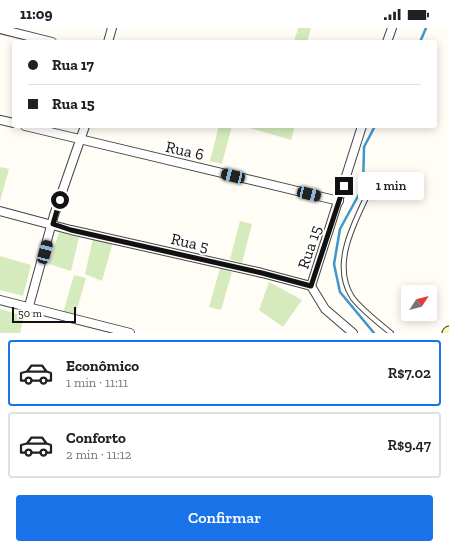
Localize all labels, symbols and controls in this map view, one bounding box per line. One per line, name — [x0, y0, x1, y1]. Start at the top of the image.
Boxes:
text: 11:09 — [20, 5, 53, 23]
text: Rua 17 — [52, 56, 94, 74]
text: Rua 15 — [52, 95, 95, 113]
street label: Rua 6 — [164, 137, 206, 164]
car — [220, 167, 246, 185]
callout: 1 min — [358, 172, 424, 200]
route end — [335, 177, 353, 195]
text: 1 min — [376, 178, 406, 193]
car — [296, 185, 322, 203]
route start — [51, 191, 69, 209]
street label: Rua 15 — [294, 223, 325, 271]
street label: Rua 5 — [169, 229, 211, 256]
car — [36, 239, 54, 265]
north arrow — [401, 285, 437, 321]
map controls — [401, 285, 437, 321]
scale bar — [12, 305, 76, 324]
text: 50 m — [18, 307, 42, 320]
icon: car — [18, 355, 54, 391]
text: Econômico — [66, 357, 139, 375]
text: R$7.02 — [388, 364, 431, 382]
text: 1 min · 11:11 — [66, 375, 128, 390]
icon: car — [18, 427, 54, 463]
text: Conforto — [66, 429, 126, 447]
text: R$9.47 — [388, 436, 431, 454]
text: 2 min · 11:12 — [66, 447, 131, 462]
button: Confirmar — [16, 495, 433, 541]

